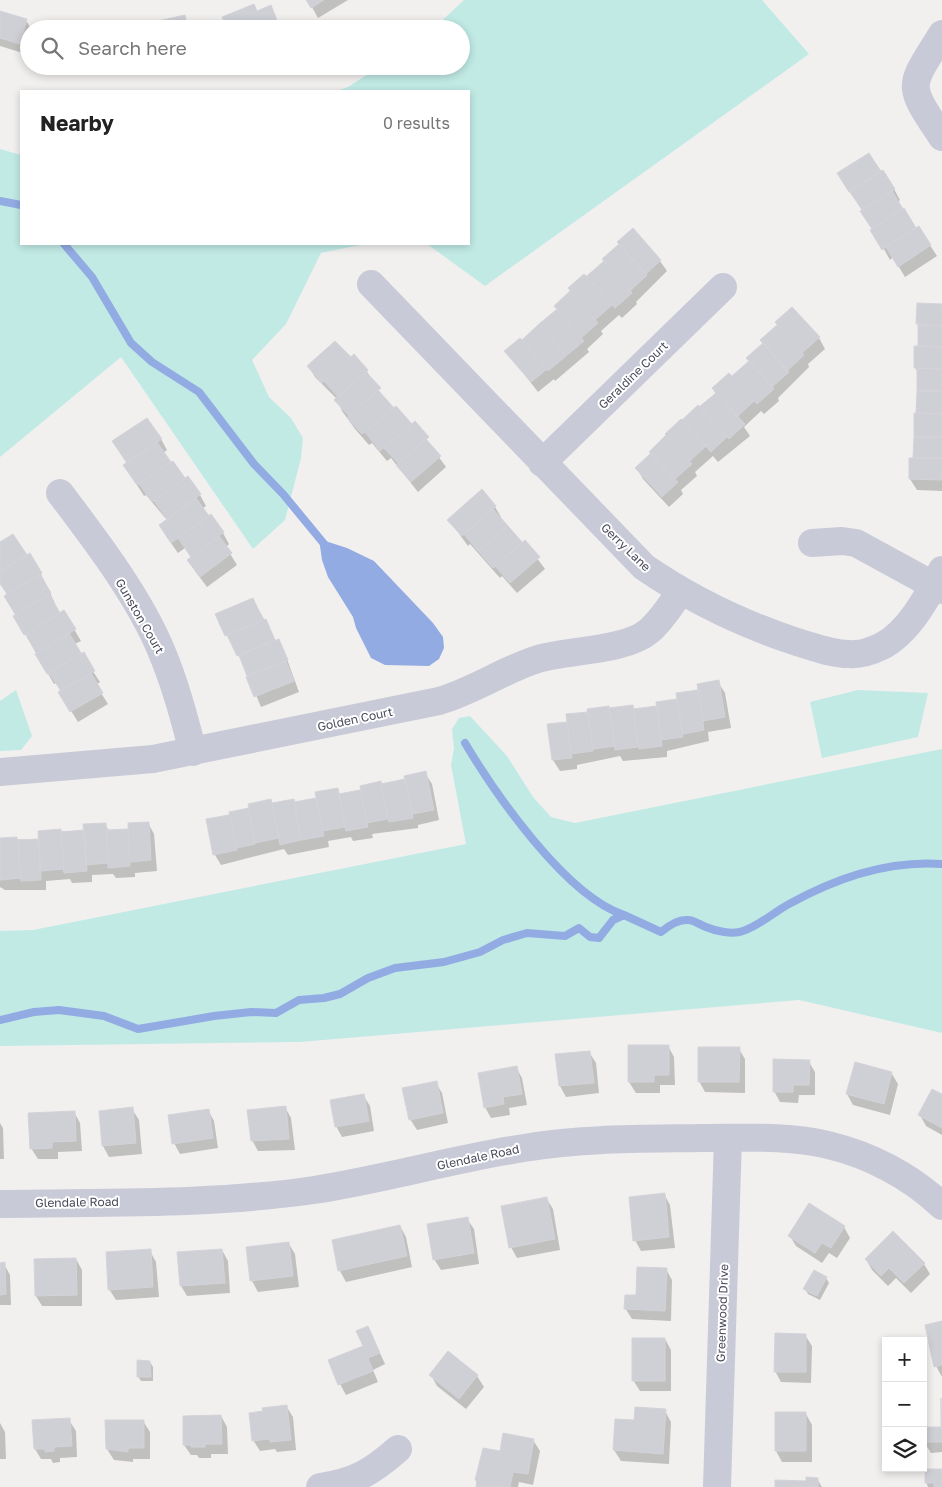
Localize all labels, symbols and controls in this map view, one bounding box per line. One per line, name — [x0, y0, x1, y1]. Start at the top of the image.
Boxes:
search box — [20, 20, 470, 75]
icon: search — [38, 34, 66, 62]
text: Search here — [78, 36, 187, 59]
text: Nearby — [40, 110, 114, 136]
text: 0 results — [383, 113, 450, 133]
street label: Geraldine Court — [595, 338, 671, 412]
street label: Gerry Lane — [598, 520, 654, 574]
street label: Gunston Court — [112, 576, 168, 656]
street label: Golden Court — [316, 704, 394, 734]
street label: Glendale Road — [435, 1141, 521, 1173]
street label: Glendale Road — [35, 1194, 119, 1210]
street label: Greenwood Drive — [713, 1264, 731, 1362]
map controls — [882, 1337, 927, 1472]
button: + — [882, 1337, 927, 1382]
button: − — [882, 1382, 927, 1427]
button: layers — [882, 1427, 927, 1472]

